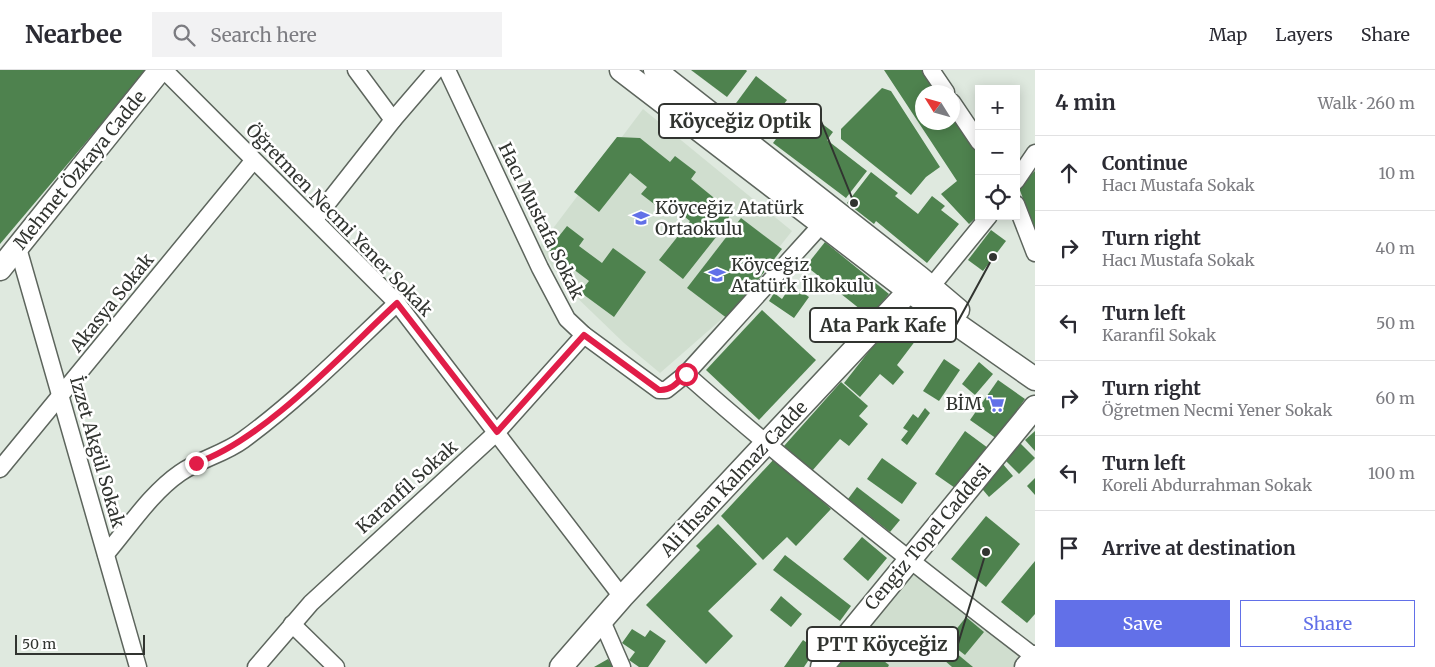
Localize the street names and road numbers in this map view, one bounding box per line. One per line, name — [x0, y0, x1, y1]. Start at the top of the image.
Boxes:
street label: Mehmet Özkaya Cadde — [8, 86, 151, 254]
street label: Öğretmen Necmi Yener Sokak — [241, 118, 438, 321]
street label: Hacı Mustafa Sokak — [493, 139, 590, 304]
street label: Akasya Sokak — [64, 248, 159, 358]
street label: İzzet Akgül Sokak — [65, 374, 130, 531]
street label: Ali İhsan Kalmaz Cadde — [655, 396, 812, 562]
street label: Karanfil Sokak — [351, 435, 462, 538]
street label: Cengiz Topel Caddesi — [860, 459, 996, 615]

